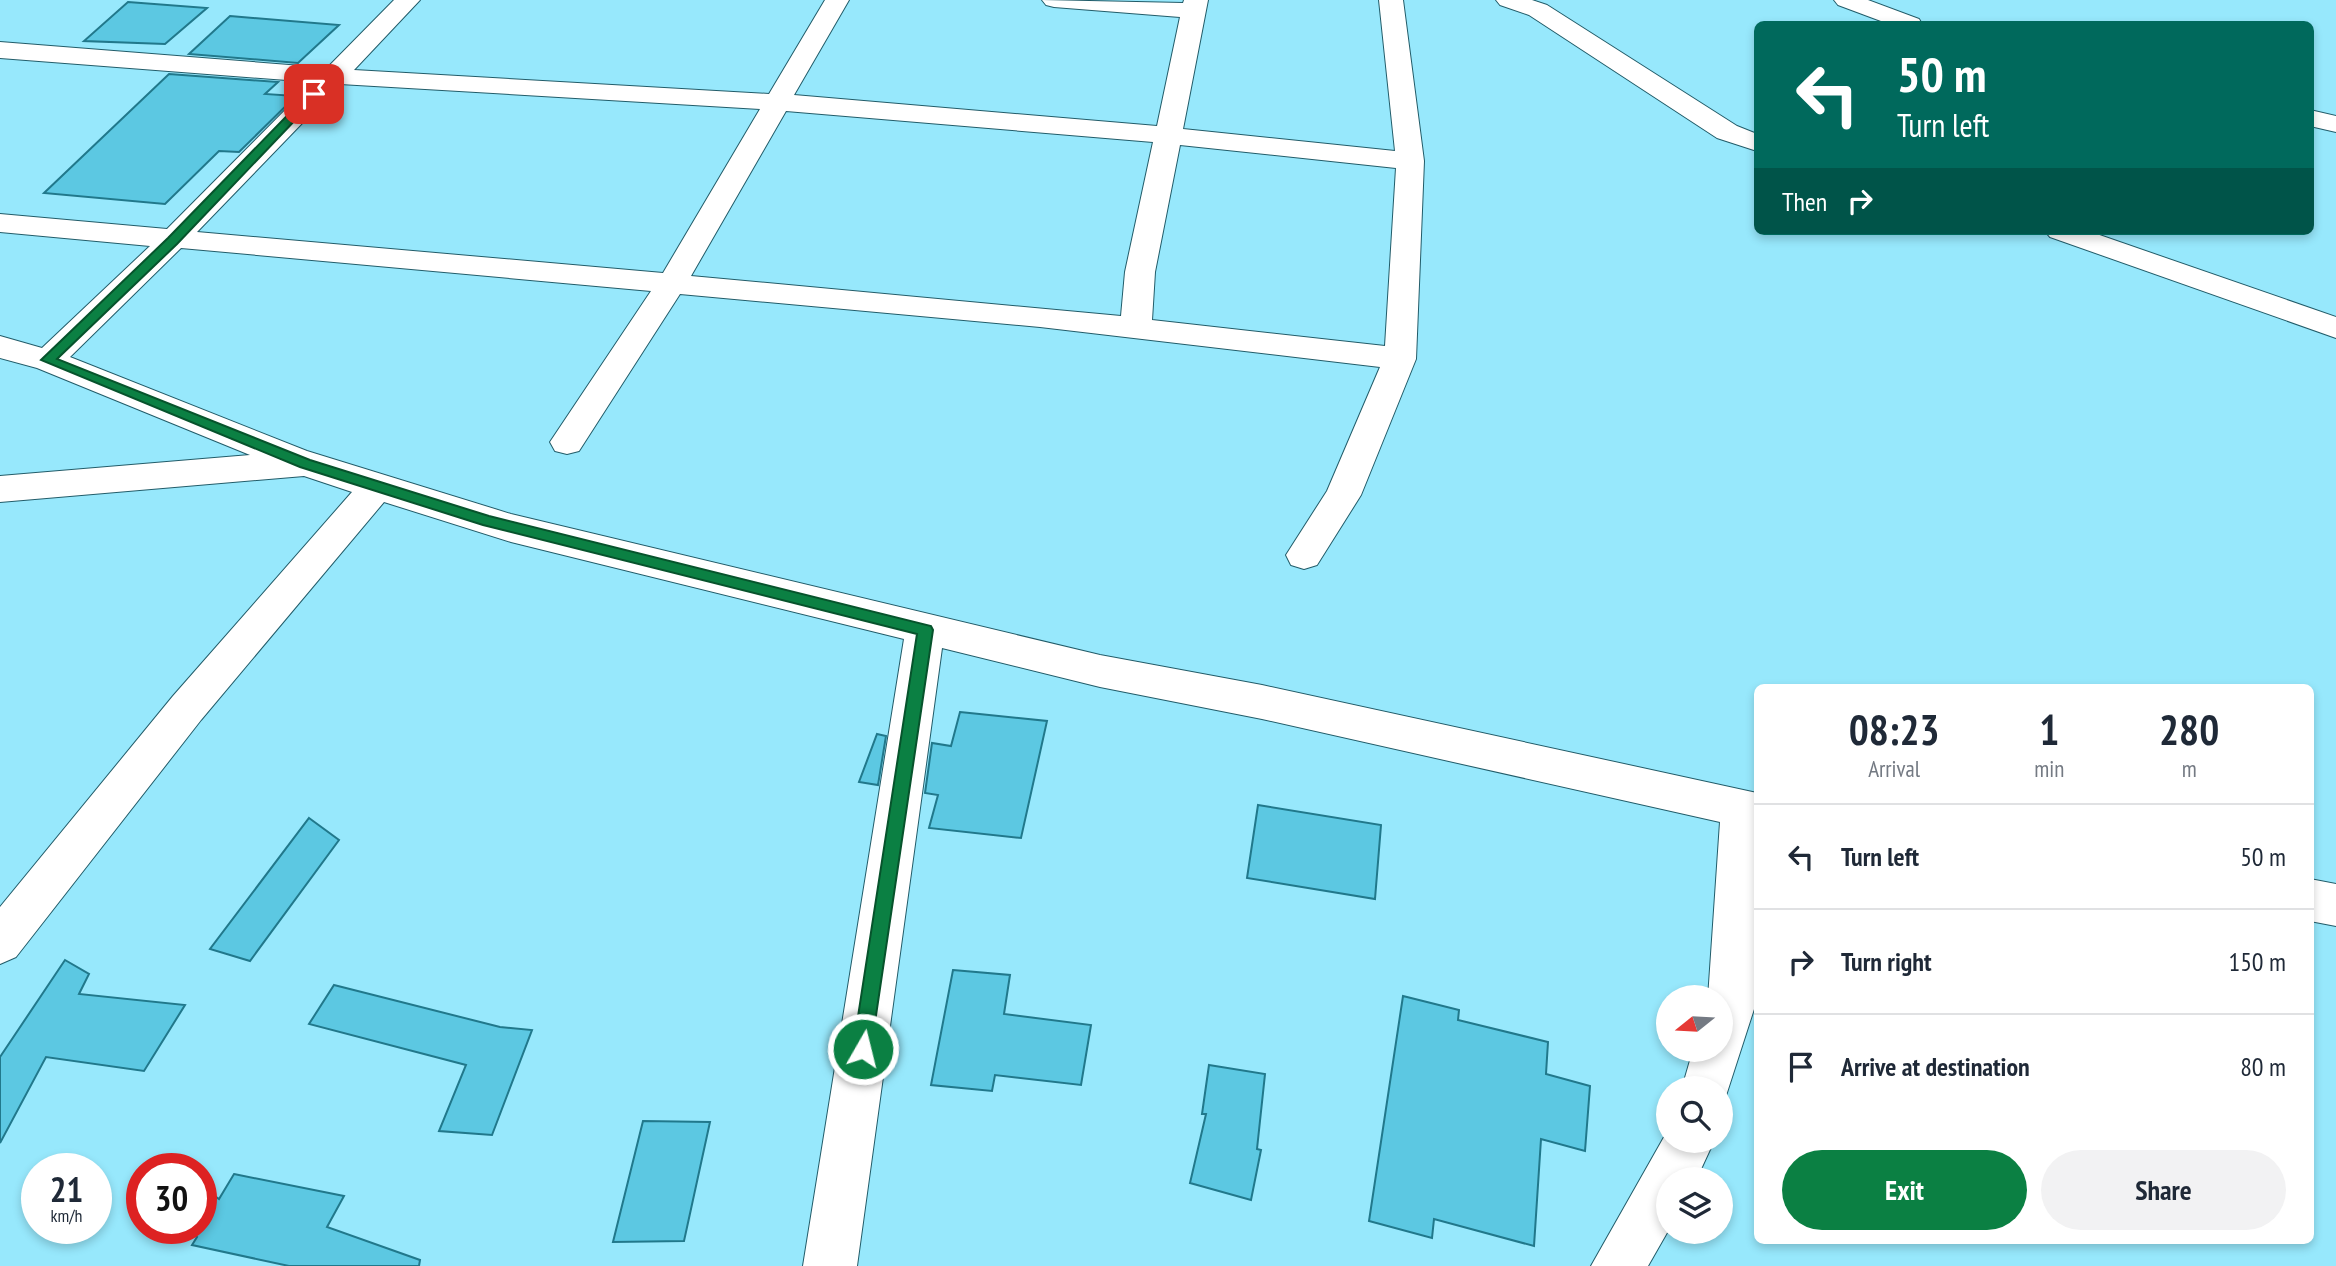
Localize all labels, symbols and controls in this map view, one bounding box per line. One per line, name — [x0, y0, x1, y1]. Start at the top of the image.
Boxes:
text: 50 m — [1897, 42, 1986, 106]
icon: left — [1782, 49, 1873, 140]
pin — [284, 64, 344, 124]
icon: arrive — [295, 75, 333, 113]
text: Turn left — [1897, 104, 1989, 146]
icon: right — [1841, 182, 1879, 220]
text: Then — [1782, 185, 1827, 218]
text: 08:23 — [1849, 702, 1940, 757]
text: 1 — [2039, 702, 2059, 757]
text: 280 — [2159, 702, 2219, 757]
text: Arrival — [1868, 754, 1920, 783]
text: min — [2034, 754, 2064, 783]
text: m — [2182, 754, 2197, 783]
icon: left — [1782, 838, 1820, 876]
text: Turn left — [1841, 840, 1919, 873]
text: 50 m — [2240, 840, 2286, 873]
icon: right — [1782, 943, 1820, 981]
text: Turn right — [1841, 945, 1932, 978]
text: 150 m — [2228, 945, 2286, 978]
north arrow — [1656, 985, 1732, 1062]
map controls — [1656, 985, 1733, 1244]
position arrow — [826, 1012, 900, 1086]
icon: arrive — [1782, 1048, 1820, 1086]
text: Arrive at destination — [1841, 1050, 2030, 1083]
text: 80 m — [2240, 1050, 2286, 1083]
button: search — [1656, 1076, 1733, 1153]
button: Exit — [1782, 1150, 2027, 1230]
button: Share — [2041, 1150, 2286, 1230]
speed limit sign: 30 — [126, 1153, 217, 1244]
text: 21 — [50, 1166, 83, 1212]
button: layers — [1656, 1167, 1733, 1244]
text: km/h — [51, 1204, 82, 1227]

